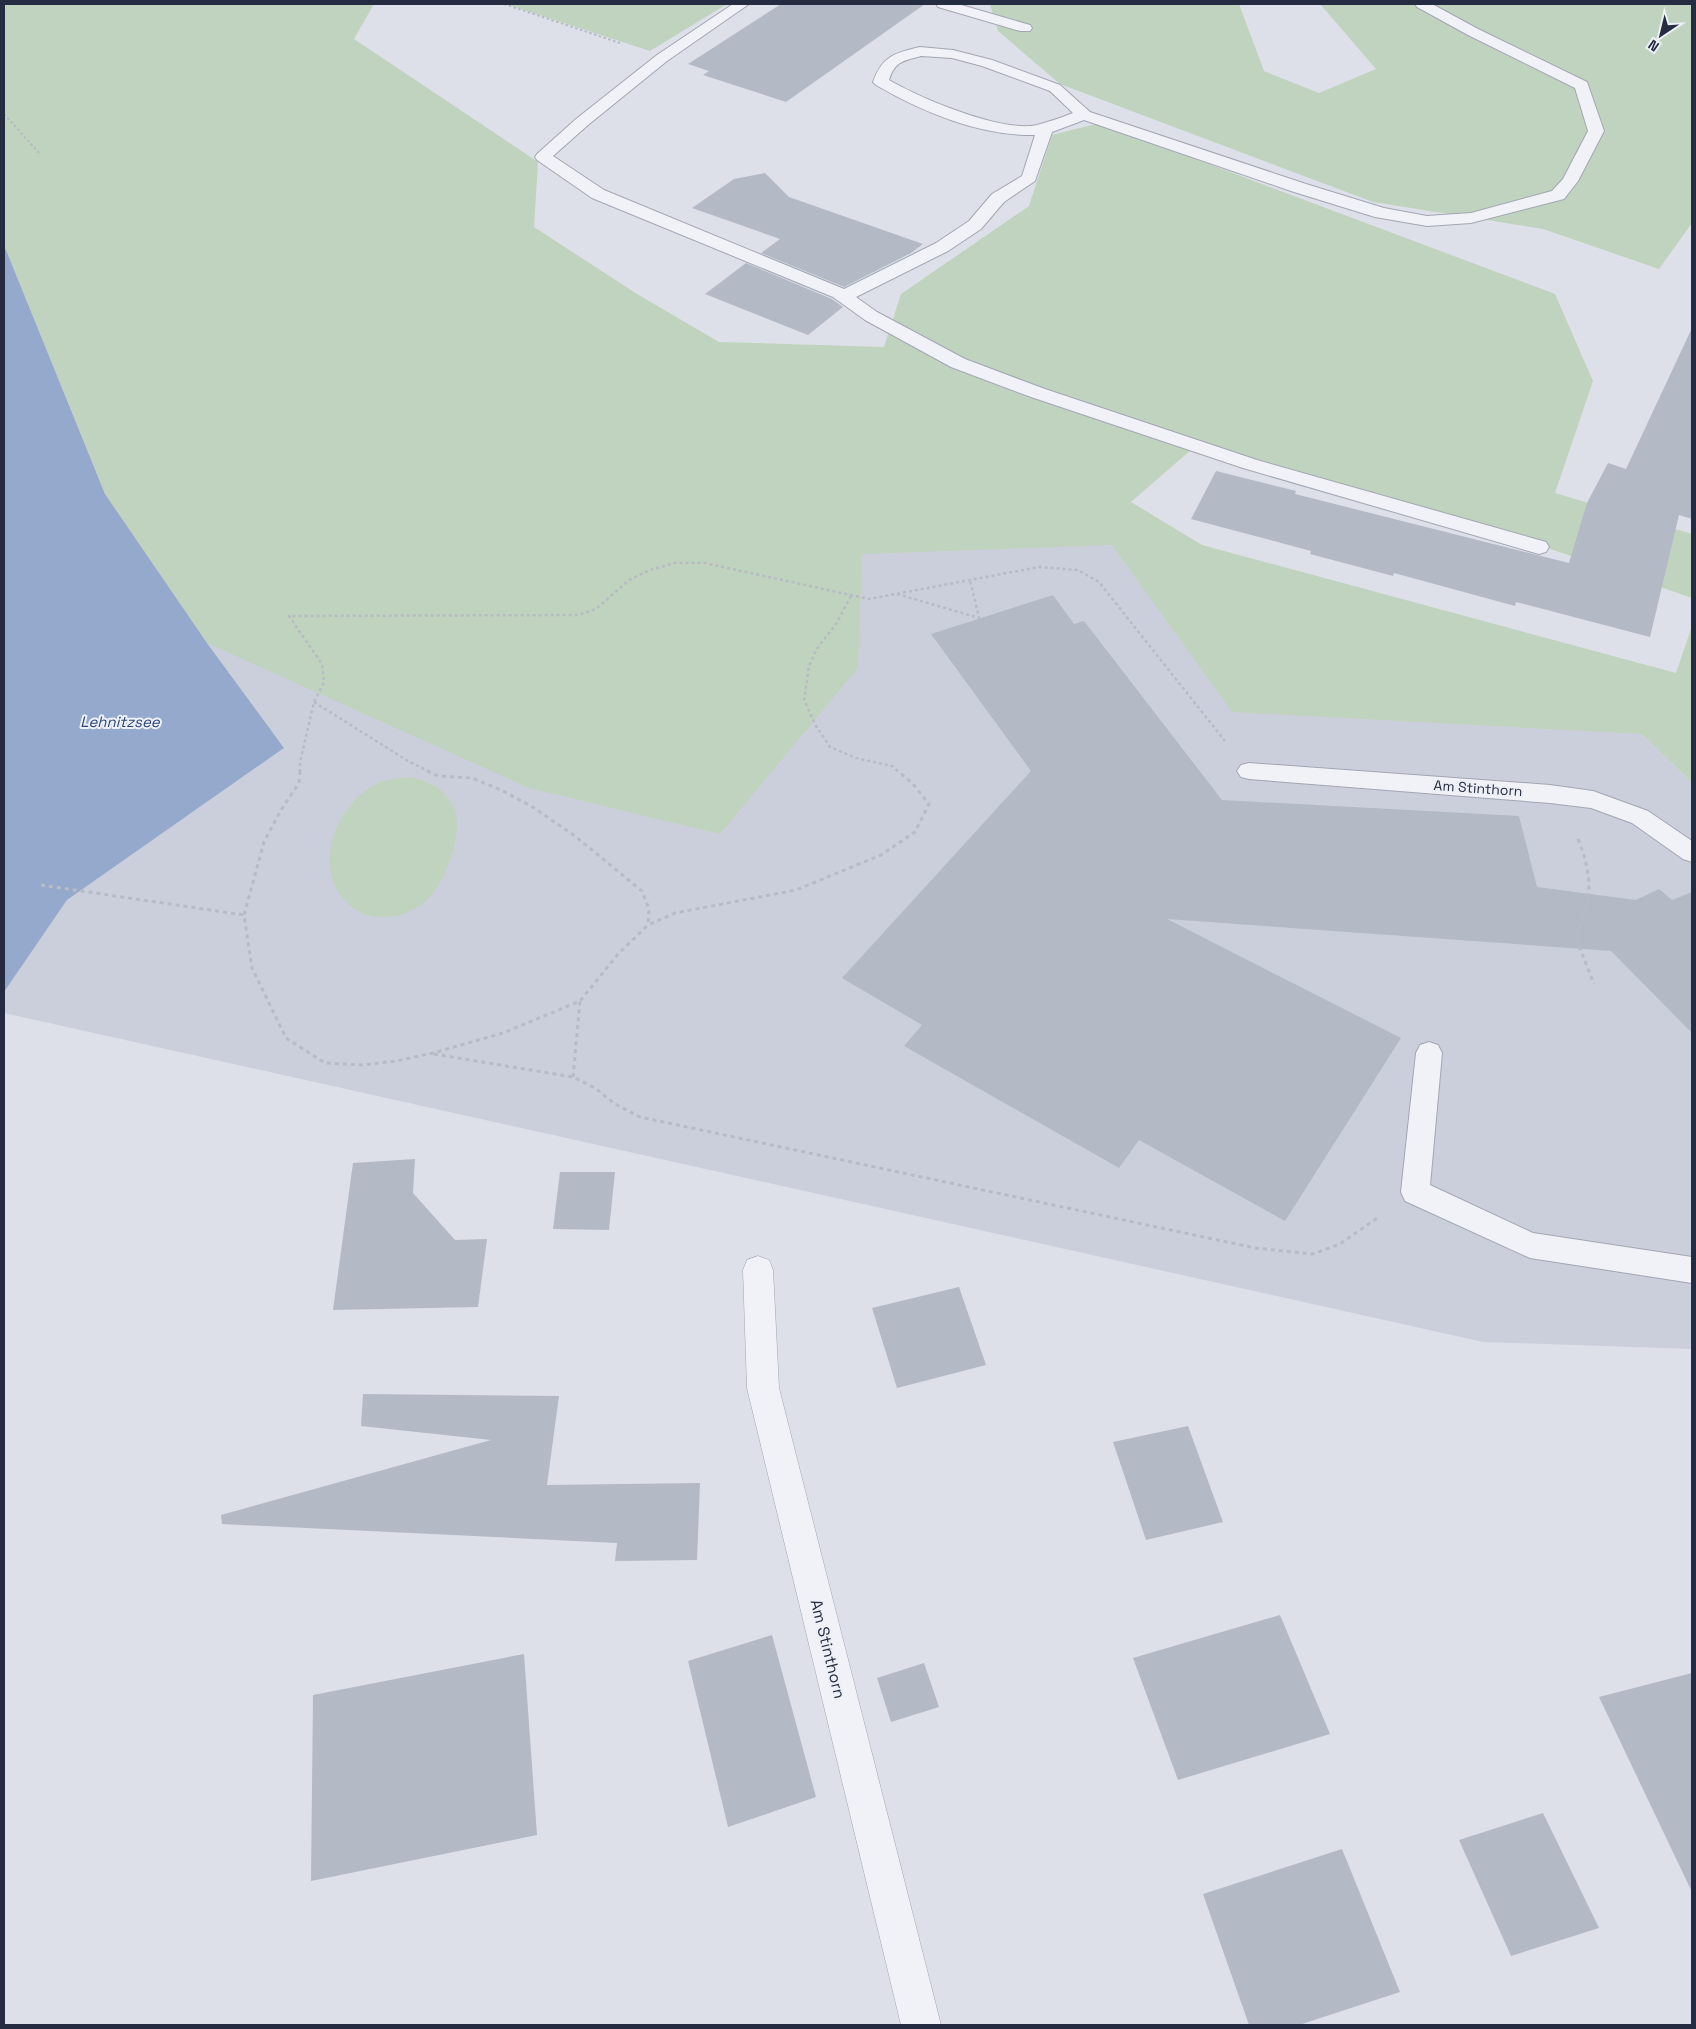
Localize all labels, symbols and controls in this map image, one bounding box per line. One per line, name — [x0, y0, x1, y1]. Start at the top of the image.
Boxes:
north arrow — [1636, 10, 1686, 60]
text: N — [1645, 36, 1663, 56]
water label: Lehnitzsee — [80, 712, 161, 731]
street label: Am Stinthorn — [1433, 776, 1523, 800]
street label: Am Stinthorn — [806, 1597, 850, 1701]

